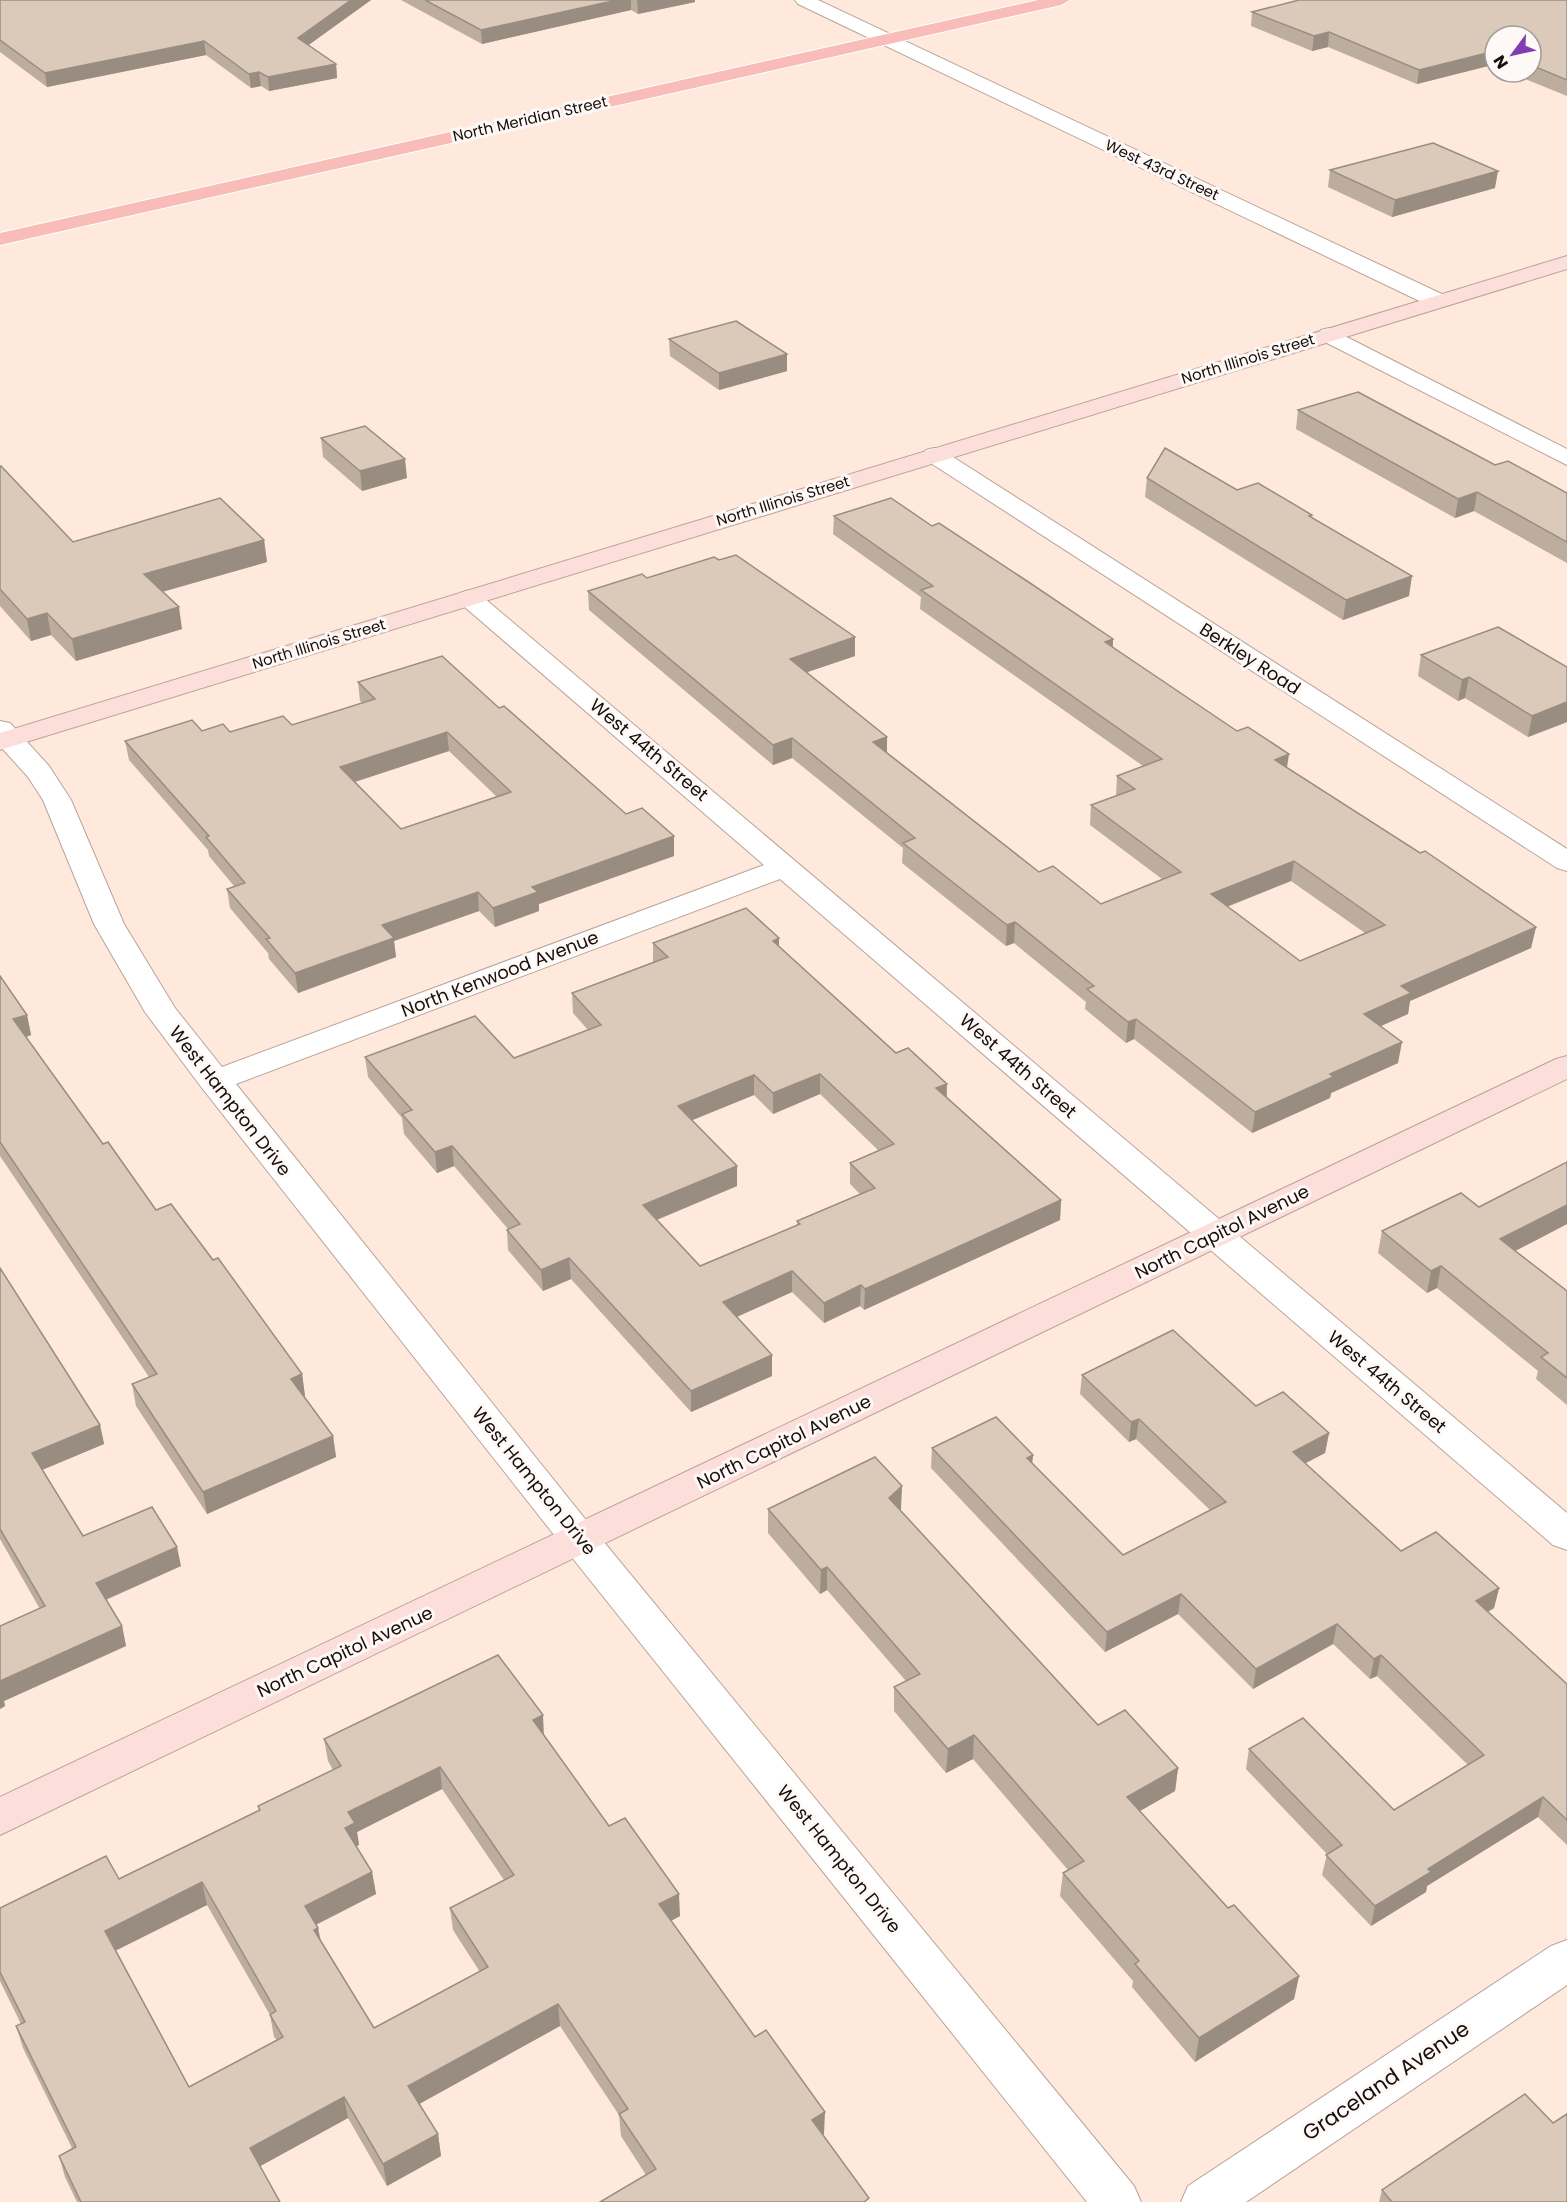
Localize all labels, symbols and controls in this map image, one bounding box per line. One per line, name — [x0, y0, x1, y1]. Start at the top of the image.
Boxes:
north arrow — [1483, 24, 1543, 84]
text: N — [1488, 51, 1514, 73]
street label: North Meridian Street — [451, 91, 609, 146]
street label: West 43rd Street — [1102, 134, 1222, 205]
street label: North Illinois Street — [1179, 328, 1317, 389]
street label: North Illinois Street — [714, 470, 852, 531]
street label: North Illinois Street — [250, 613, 388, 674]
street label: Berkley Road — [1195, 617, 1306, 701]
street label: West 44th Street — [585, 693, 714, 807]
street label: North Kenwood Avenue — [398, 924, 602, 1023]
street label: West 44th Street — [954, 1008, 1082, 1124]
street label: West Hampton Drive — [164, 1020, 297, 1181]
street label: North Capitol Avenue — [1130, 1178, 1313, 1285]
street label: West 44th Street — [1323, 1325, 1452, 1439]
street label: North Capitol Avenue — [692, 1388, 875, 1495]
street label: West Hampton Drive — [467, 1401, 602, 1560]
street label: North Capitol Avenue — [253, 1600, 437, 1703]
street label: West Hampton Drive — [772, 1779, 907, 1938]
street label: Graceland Avenue — [1297, 2014, 1475, 2147]

